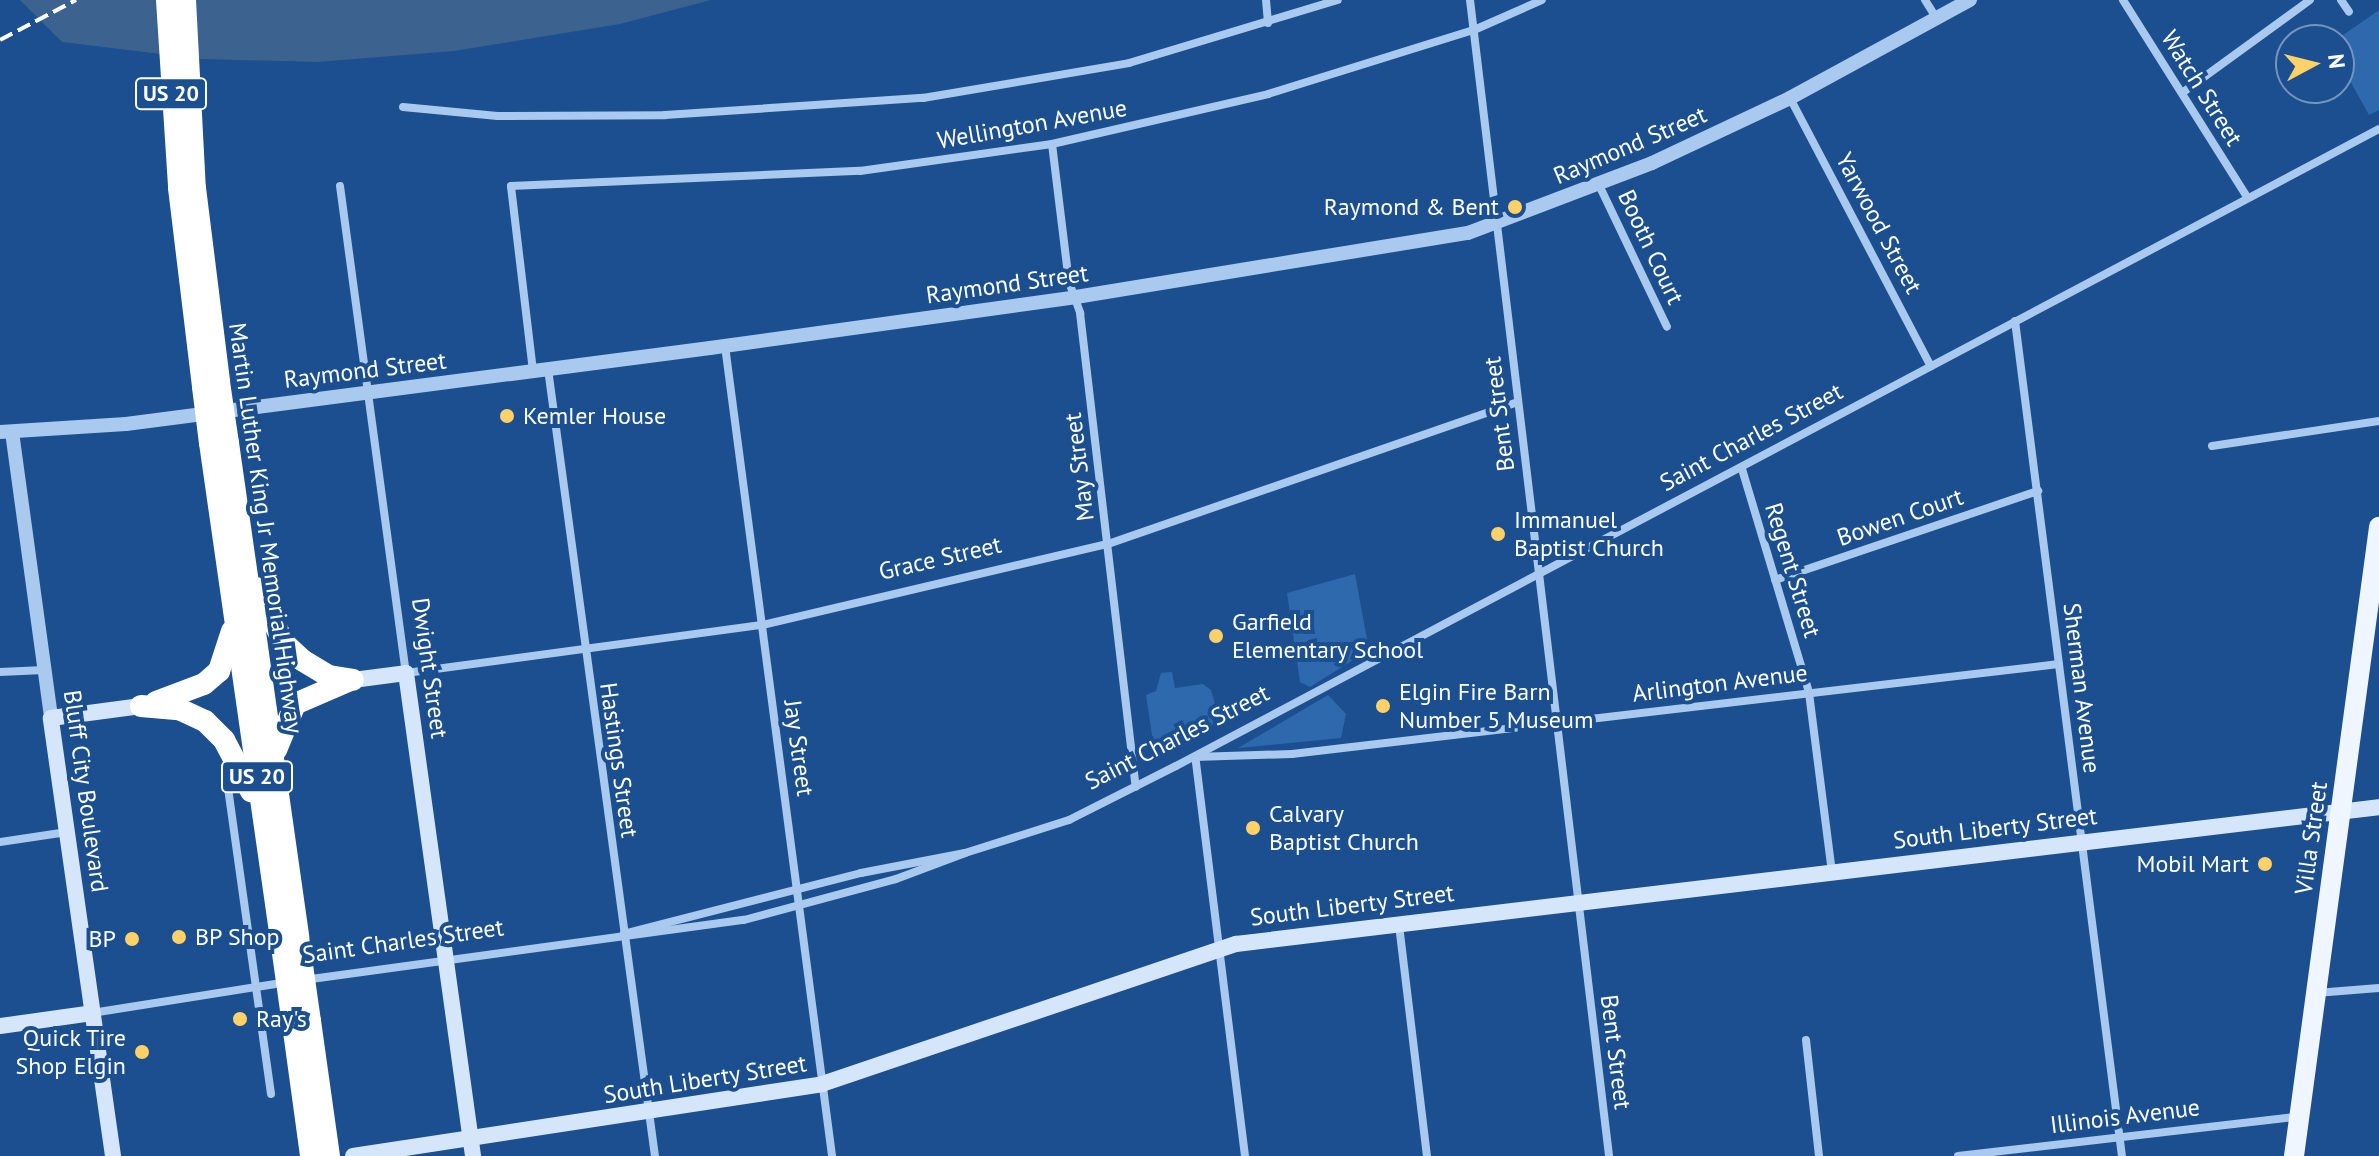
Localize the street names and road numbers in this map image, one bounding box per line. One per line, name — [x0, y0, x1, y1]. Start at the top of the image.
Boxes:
street label: Watch Street — [2155, 25, 2249, 151]
road number: US 20 — [135, 76, 207, 112]
street label: Wellington Avenue — [935, 93, 1129, 155]
street label: Raymond Street — [1549, 100, 1711, 190]
street label: Yarwood Street — [1830, 148, 1928, 298]
street label: Booth Court — [1612, 185, 1690, 309]
street label: Raymond Street — [924, 258, 1090, 310]
street label: Martin Luther King Jr Memorial Highway — [223, 321, 309, 735]
street label: Raymond Street — [282, 346, 448, 394]
street label: Bent Street — [1478, 355, 1520, 473]
street label: Saint Charles Street — [1655, 377, 1847, 497]
street label: May Street — [1058, 411, 1100, 523]
street label: Bowen Court — [1833, 482, 1967, 552]
street label: Regent Street — [1759, 499, 1827, 641]
street label: Grace Street — [876, 530, 1004, 586]
street label: Dwight Street — [406, 596, 454, 740]
street label: Sherman Avenue — [2057, 601, 2107, 775]
street label: Arlington Avenue — [1630, 658, 1810, 708]
street label: Saint Charles Street — [1080, 678, 1274, 796]
street label: Hastings Street — [594, 680, 644, 840]
street label: Bluff City Boulevard — [58, 688, 114, 894]
street label: Jay Street — [778, 698, 820, 798]
road number: US 20 — [221, 759, 293, 795]
street label: Villa Street — [2289, 780, 2333, 896]
street label: South Liberty Street — [1891, 801, 2099, 855]
street label: South Liberty Street — [1248, 878, 1456, 932]
street label: Saint Charles Street — [301, 913, 505, 969]
street label: Bent Street — [1595, 993, 1637, 1111]
street label: South Liberty Street — [601, 1049, 809, 1109]
street label: Illinois Avenue — [2048, 1092, 2202, 1140]

